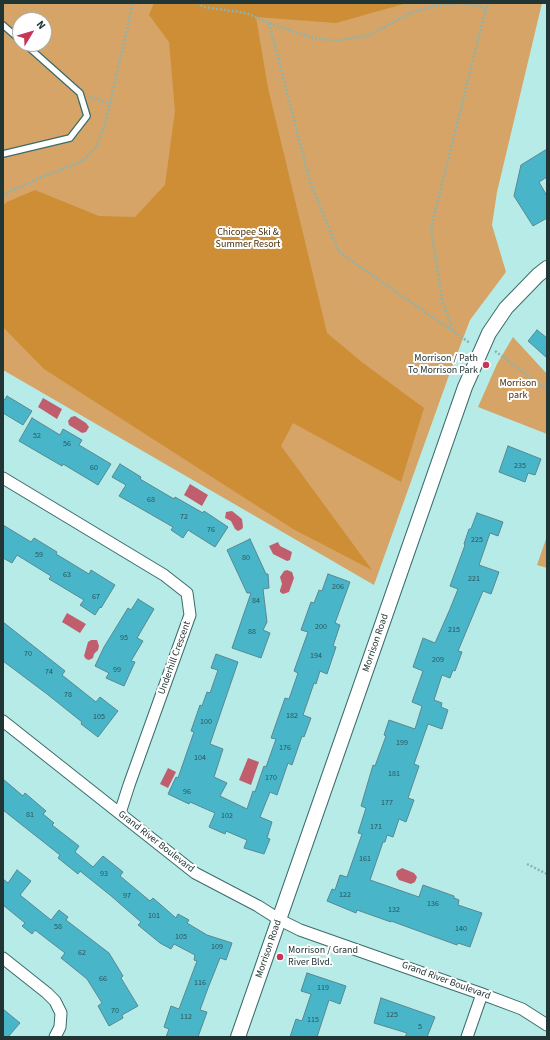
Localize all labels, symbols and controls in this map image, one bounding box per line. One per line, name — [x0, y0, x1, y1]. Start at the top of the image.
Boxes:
north arrow — [12, 12, 52, 52]
text: N — [33, 17, 49, 32]
park label: Chicopee Ski & Summer Resort — [216, 227, 280, 250]
place label: Morrison / Path To Morrison Park — [408, 353, 478, 376]
marker: Morrison / Path To Morrison Park — [481, 360, 491, 370]
park label: Morrison park — [499, 378, 537, 402]
house number: 52 — [33, 431, 41, 441]
house number: 56 — [63, 439, 71, 449]
house number: 235 — [514, 461, 526, 471]
house number: 60 — [90, 463, 98, 473]
house number: 68 — [147, 495, 155, 505]
house number: 72 — [180, 512, 188, 522]
house number: 76 — [207, 525, 215, 535]
house number: 225 — [471, 535, 483, 545]
house number: 59 — [35, 550, 43, 560]
house number: 80 — [242, 553, 250, 563]
house number: 63 — [63, 570, 71, 580]
house number: 221 — [468, 574, 480, 584]
house number: 206 — [332, 582, 344, 592]
house number: 67 — [92, 592, 100, 602]
house number: 84 — [252, 596, 260, 606]
street label: Morrison Road — [360, 612, 392, 674]
street label: Underhill Crescent — [156, 620, 194, 696]
house number: 200 — [315, 622, 327, 632]
house number: 215 — [448, 625, 460, 635]
house number: 88 — [248, 627, 256, 637]
house number: 95 — [120, 633, 128, 643]
house number: 70 — [24, 649, 32, 659]
house number: 194 — [310, 651, 322, 661]
house number: 209 — [432, 655, 444, 665]
house number: 99 — [113, 665, 121, 675]
house number: 74 — [45, 667, 53, 677]
house number: 78 — [64, 690, 72, 700]
house number: 182 — [286, 711, 298, 721]
house number: 105 — [93, 712, 105, 722]
house number: 100 — [200, 717, 212, 727]
house number: 199 — [396, 738, 408, 748]
house number: 176 — [279, 743, 291, 753]
house number: 104 — [194, 753, 206, 763]
house number: 181 — [388, 769, 400, 779]
house number: 170 — [265, 773, 277, 783]
house number: 96 — [183, 787, 191, 797]
house number: 177 — [381, 798, 393, 808]
street label: Grand River Boulevard — [116, 809, 196, 875]
house number: 81 — [26, 810, 34, 820]
house number: 102 — [221, 811, 233, 821]
house number: 171 — [370, 822, 382, 832]
house number: 161 — [359, 854, 371, 864]
house number: 93 — [100, 869, 108, 879]
house number: 122 — [339, 890, 351, 900]
house number: 97 — [123, 891, 131, 901]
house number: 136 — [427, 899, 439, 909]
house number: 132 — [388, 905, 400, 915]
house number: 101 — [148, 911, 160, 921]
street label: Morrison Road — [253, 918, 285, 980]
house number: 58 — [54, 922, 62, 932]
house number: 140 — [455, 924, 467, 934]
house number: 105 — [175, 932, 187, 942]
house number: 109 — [211, 942, 223, 952]
place label: Morrison / Grand River Blvd. — [288, 945, 358, 968]
house number: 62 — [78, 948, 86, 958]
marker: Morrison / Grand River Blvd. — [275, 952, 285, 962]
street label: Grand River Boulevard — [400, 959, 492, 1003]
house number: 66 — [99, 974, 107, 984]
house number: 116 — [194, 978, 206, 988]
house number: 119 — [317, 983, 329, 993]
house number: 70 — [111, 1006, 119, 1016]
house number: 125 — [386, 1010, 398, 1020]
house number: 112 — [180, 1012, 192, 1022]
house number: 115 — [307, 1015, 319, 1025]
house number: 5 — [418, 1022, 422, 1032]

